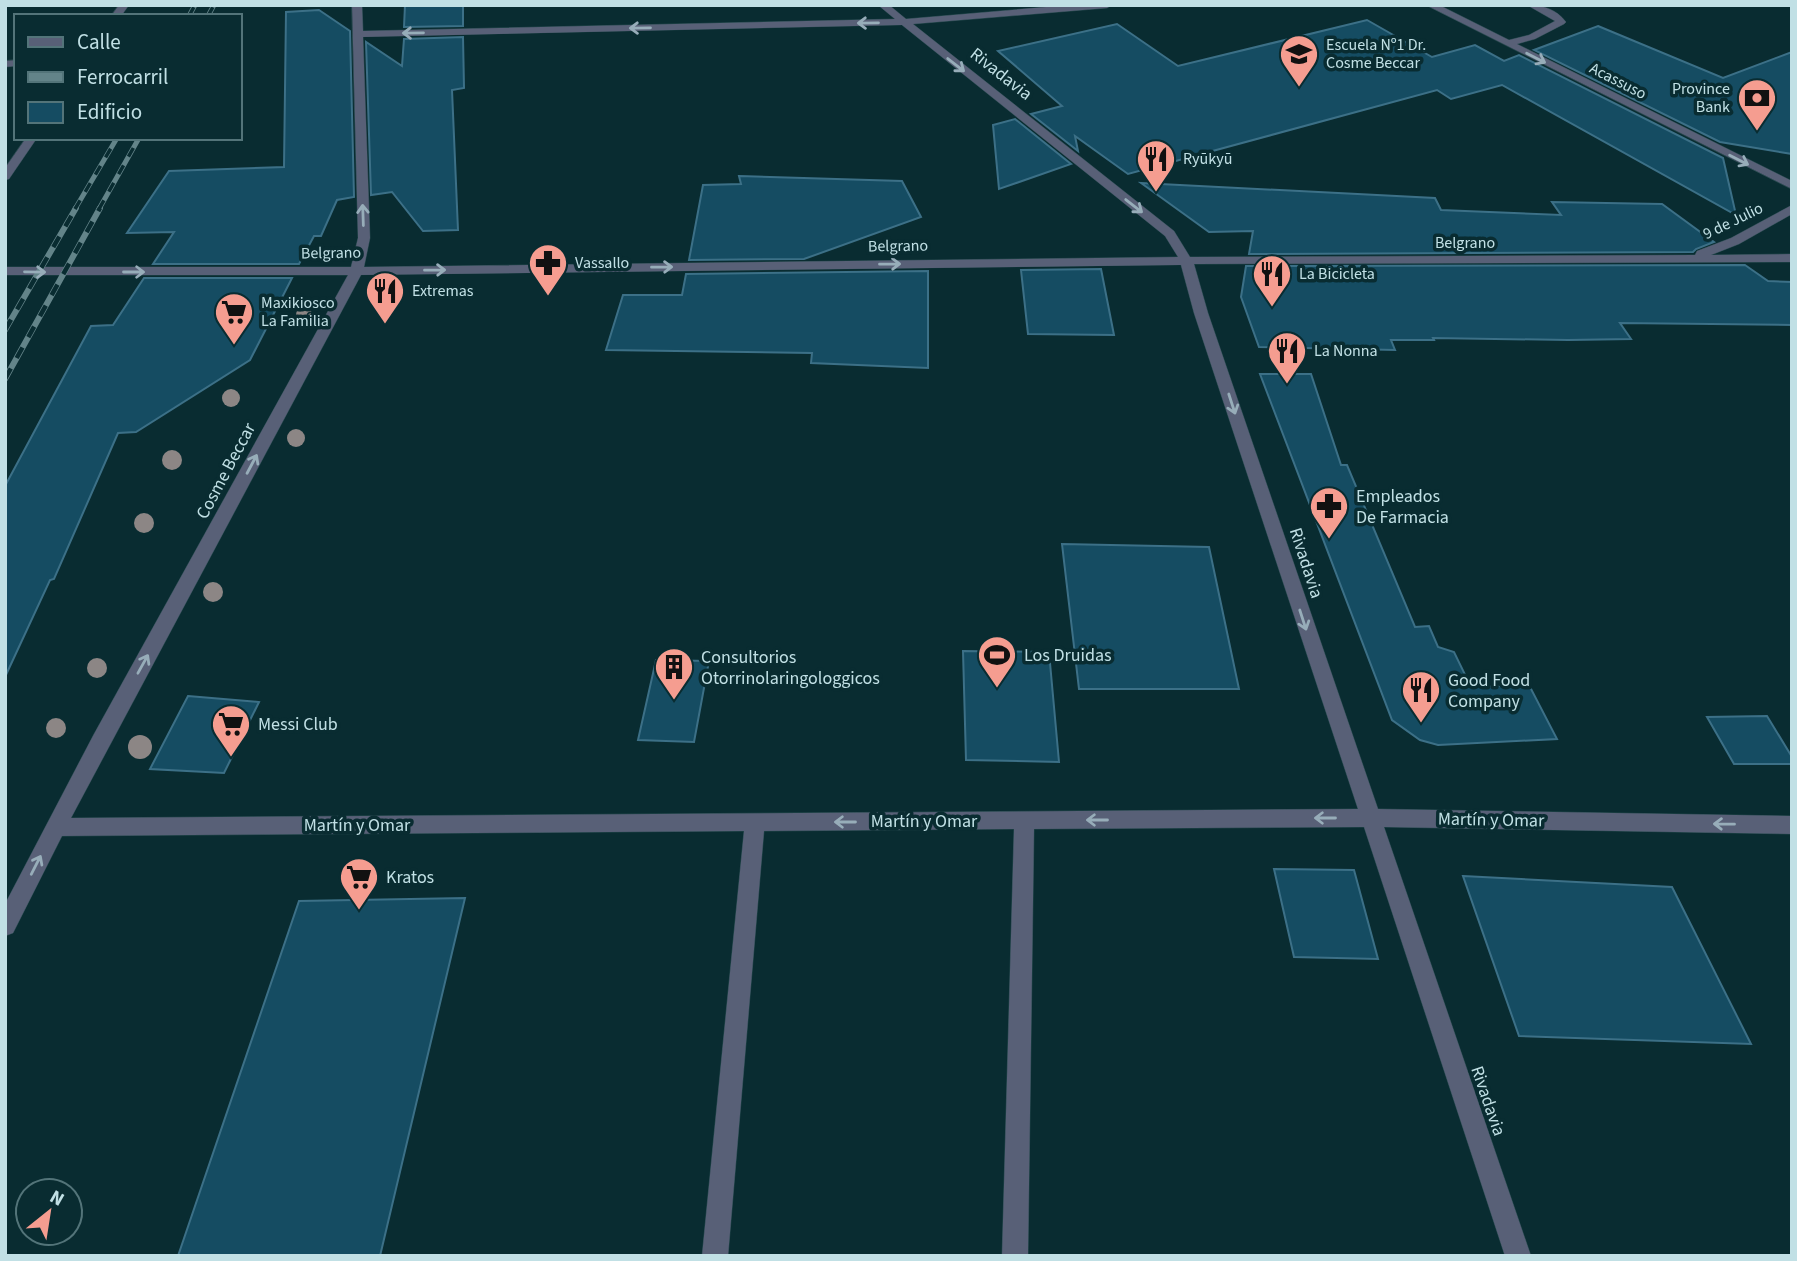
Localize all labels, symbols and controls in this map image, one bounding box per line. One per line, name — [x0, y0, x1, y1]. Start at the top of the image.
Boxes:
legend — [14, 14, 242, 140]
one-way arrow — [856, 16, 879, 29]
one-way arrow — [629, 21, 652, 35]
one-way arrow — [401, 26, 424, 40]
text: Calle — [77, 27, 121, 57]
school or university icon: Escuela Nº1 Dr. Cosme Beccar — [1278, 33, 1320, 88]
place label: Escuela Nº1 Dr. Cosme Beccar — [1326, 34, 1426, 74]
street label: Rivadavia — [965, 42, 1037, 106]
one-way arrow — [1525, 51, 1546, 65]
street label: Acassuso — [1586, 57, 1650, 105]
one-way arrow — [946, 58, 964, 73]
text: Ferrocarril — [77, 62, 168, 92]
bank icon: Province Bank — [1736, 77, 1778, 132]
place label: Province Bank — [1672, 78, 1730, 118]
text: Edificio — [77, 97, 142, 127]
restaurant icon: Ryūkyū — [1135, 138, 1177, 193]
place label: Ryūkyū — [1183, 148, 1232, 170]
one-way arrow — [1728, 153, 1749, 167]
street label: 9 de Julio — [1699, 197, 1767, 245]
one-way arrow — [1125, 198, 1143, 214]
one-way arrow — [357, 204, 370, 227]
street label: Belgrano — [1435, 232, 1495, 254]
street label: Belgrano — [868, 234, 928, 258]
street label: Belgrano — [301, 241, 361, 265]
pharmacy icon: Vassallo — [527, 242, 569, 297]
place label: Vassallo — [575, 252, 629, 274]
restaurant icon: La Bicicleta — [1251, 253, 1293, 308]
one-way arrow — [878, 257, 901, 271]
one-way arrow — [651, 260, 674, 274]
one-way arrow — [423, 263, 446, 277]
place label: La Bicicleta — [1299, 263, 1375, 285]
one-way arrow — [24, 265, 47, 279]
one-way arrow — [122, 265, 145, 279]
restaurant icon: Extremas — [364, 270, 406, 325]
place label: Extremas — [412, 280, 474, 302]
supermarket icon: Maxikiosco La Familia — [213, 291, 255, 346]
place label: Maxikiosco La Familia — [261, 292, 335, 332]
restaurant icon: La Nonna — [1266, 330, 1308, 385]
place label: La Nonna — [1314, 340, 1378, 362]
one-way arrow — [1226, 393, 1239, 415]
street label: Cosme Beccar — [190, 418, 262, 524]
one-way arrow — [245, 454, 259, 475]
place label: Empleados De Farmacia — [1356, 484, 1449, 530]
pharmacy icon: Empleados De Farmacia — [1308, 485, 1350, 540]
street label: Rivadavia — [1283, 525, 1329, 601]
one-way arrow — [1298, 609, 1310, 631]
sports icon: Los Druidas — [976, 634, 1018, 689]
place label: Los Druidas — [1024, 643, 1112, 668]
place label: Consultorios Otorrinolaringologgicos — [701, 645, 880, 691]
building icon: Consultorios Otorrinolaringologgicos — [653, 646, 695, 701]
one-way arrow — [136, 654, 150, 674]
place label: Good Food Company — [1448, 668, 1530, 714]
restaurant icon: Good Food Company — [1400, 669, 1442, 724]
supermarket icon: Messi Club — [210, 703, 252, 758]
place label: Messi Club — [258, 712, 338, 737]
street label: Martín y Omar — [1438, 807, 1545, 833]
street label: Martín y Omar — [871, 809, 978, 834]
one-way arrow — [1313, 811, 1336, 825]
street label: Martín y Omar — [304, 813, 411, 838]
one-way arrow — [1086, 813, 1109, 827]
one-way arrow — [834, 815, 857, 829]
one-way arrow — [1712, 817, 1735, 830]
one-way arrow — [30, 855, 44, 876]
supermarket icon: Kratos — [338, 856, 380, 911]
place label: Kratos — [386, 865, 434, 890]
street label: Rivadavia — [1464, 1063, 1512, 1139]
north arrow — [14, 1177, 84, 1247]
text: N — [45, 1184, 69, 1213]

